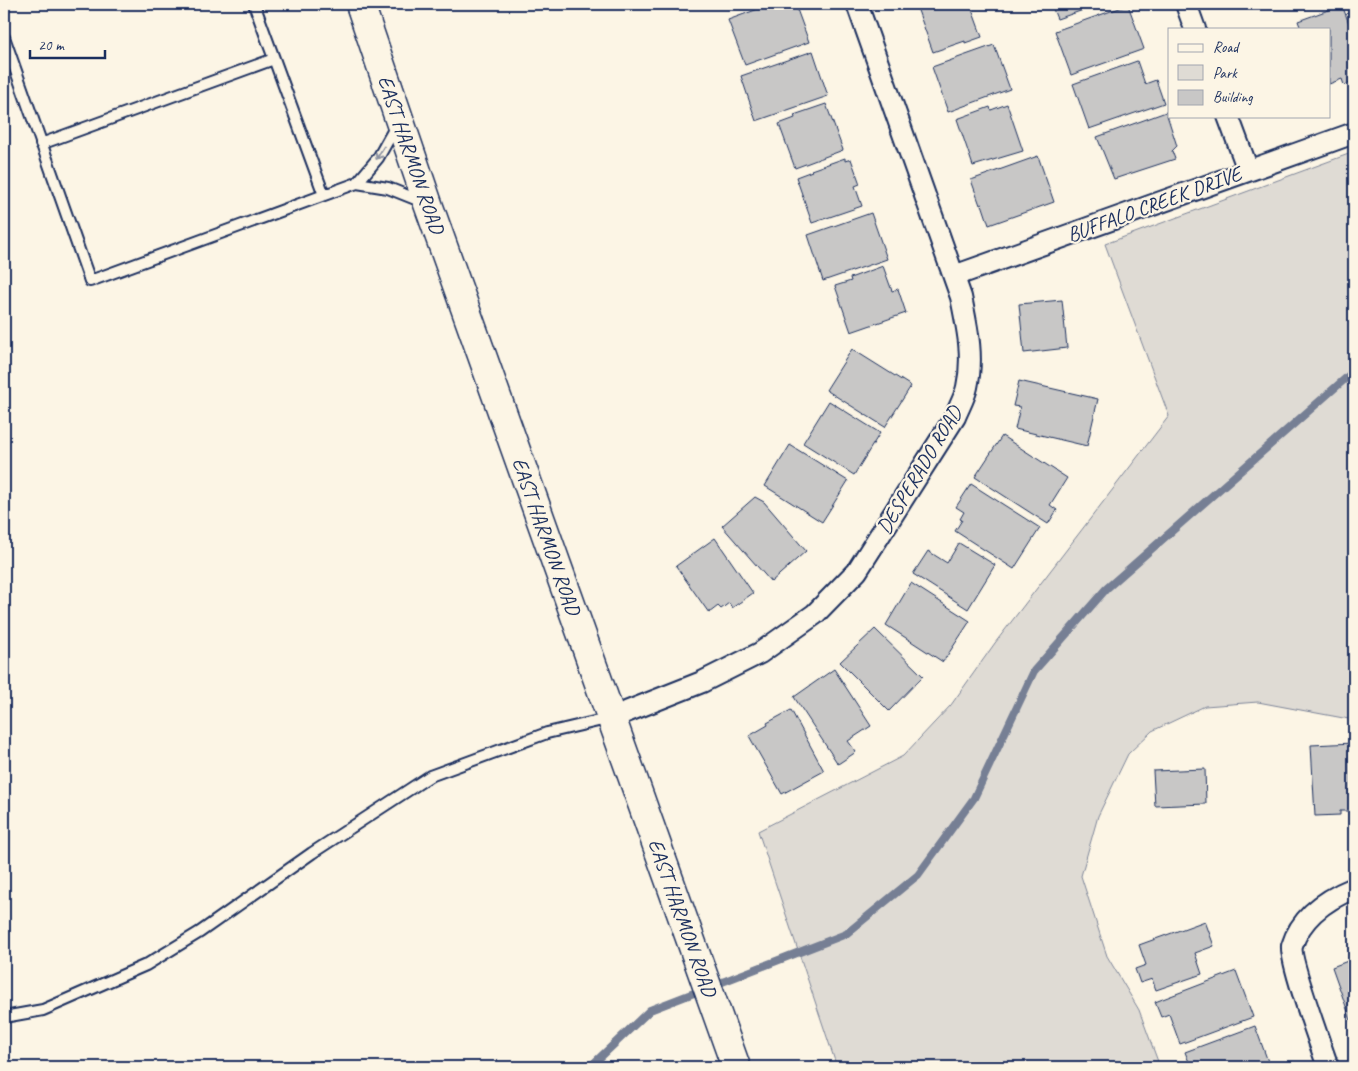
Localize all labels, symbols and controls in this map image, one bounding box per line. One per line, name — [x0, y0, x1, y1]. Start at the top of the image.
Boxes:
scale bar — [30, 28, 105, 60]
legend — [1168, 28, 1330, 118]
text: 20 m — [38, 36, 65, 55]
text: Road — [1213, 38, 1240, 57]
text: Park — [1213, 64, 1238, 83]
street label: EAST HARMON ROAD — [372, 72, 451, 239]
text: Building — [1213, 88, 1253, 107]
one-way arrow — [375, 146, 385, 160]
street label: BUFFALO CREEK DRIVE — [1063, 159, 1247, 248]
street label: DESPERADO ROAD — [871, 400, 968, 539]
street label: EAST HARMON ROAD — [507, 454, 587, 620]
street label: EAST HARMON ROAD — [643, 835, 723, 1002]

